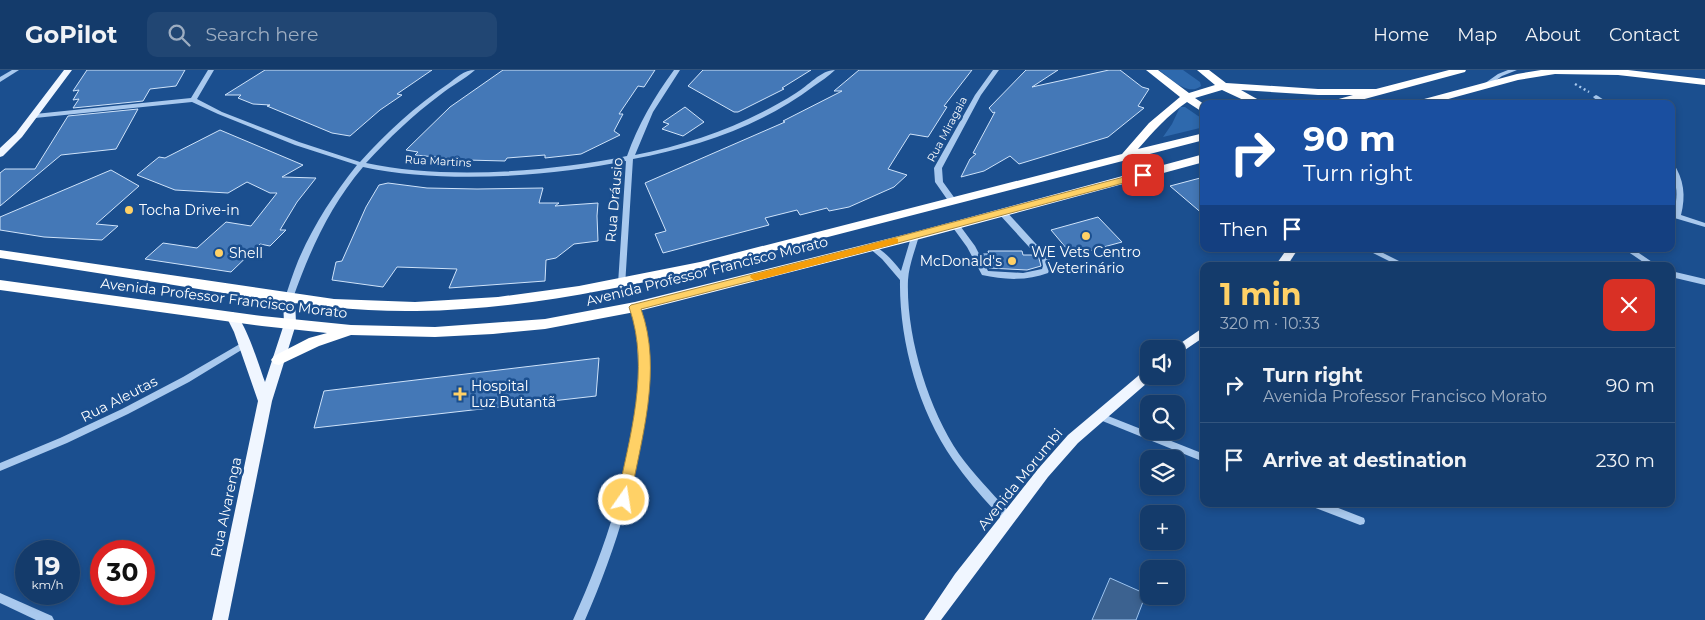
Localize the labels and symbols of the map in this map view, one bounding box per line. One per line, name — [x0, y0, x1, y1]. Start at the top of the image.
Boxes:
street label: Rua Miragaia — [924, 94, 970, 164]
street label: Rua Martins — [404, 152, 472, 170]
pin — [1122, 154, 1164, 196]
street label: Rua Dráusio — [601, 157, 627, 243]
place label: Tocha Drive-in — [139, 201, 240, 219]
marker: Tocha Drive-in — [123, 204, 135, 216]
marker: WE Vets Centro Veterinário — [1080, 230, 1092, 242]
street label: Avenida Professor Francisco Morato — [584, 232, 830, 310]
place label: WE Vets Centro Veterinário — [1031, 243, 1141, 277]
place label: Shell — [229, 244, 263, 262]
marker: Shell — [213, 247, 225, 259]
place label: McDonald's — [920, 252, 1002, 270]
marker: McDonald's — [1006, 255, 1018, 267]
street label: Avenida Professor Francisco Morato — [100, 274, 349, 322]
street label: Rua Aleutas — [78, 372, 160, 426]
place label: Hospital Luz Butantã — [471, 377, 556, 411]
marker: Hospital Luz Butantã — [453, 387, 467, 401]
street label: Avenida Morumbi — [974, 425, 1066, 533]
street label: Rua Alvarenga — [207, 455, 245, 559]
position arrow — [597, 473, 649, 525]
speed limit sign: 30 — [90, 540, 155, 605]

